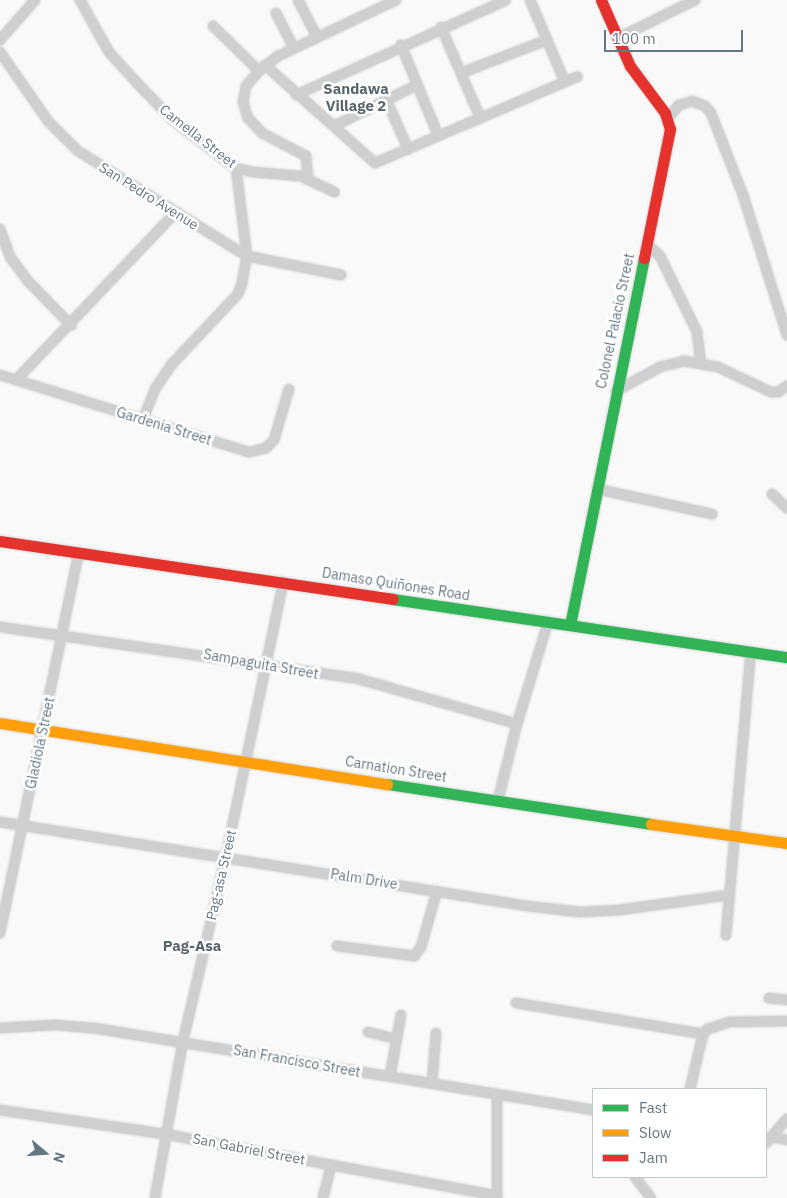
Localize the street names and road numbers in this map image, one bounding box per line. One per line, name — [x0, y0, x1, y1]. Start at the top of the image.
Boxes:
street label: Camella Street — [156, 101, 240, 171]
street label: San Pedro Avenue — [96, 159, 202, 233]
street label: Colonel Palacio Street — [592, 252, 638, 390]
street label: Gardenia Street — [114, 404, 214, 448]
street label: Damaso Quiñones Road — [321, 564, 471, 604]
street label: Sampaguita Street — [202, 646, 320, 682]
street label: Gladiola Street — [22, 696, 58, 790]
street label: Carnation Street — [344, 753, 448, 785]
street label: Pag-asa Street — [202, 828, 240, 922]
street label: Palm Drive — [329, 865, 399, 893]
street label: San Francisco Street — [232, 1042, 362, 1080]
street label: San Gabriel Street — [191, 1130, 307, 1168]

